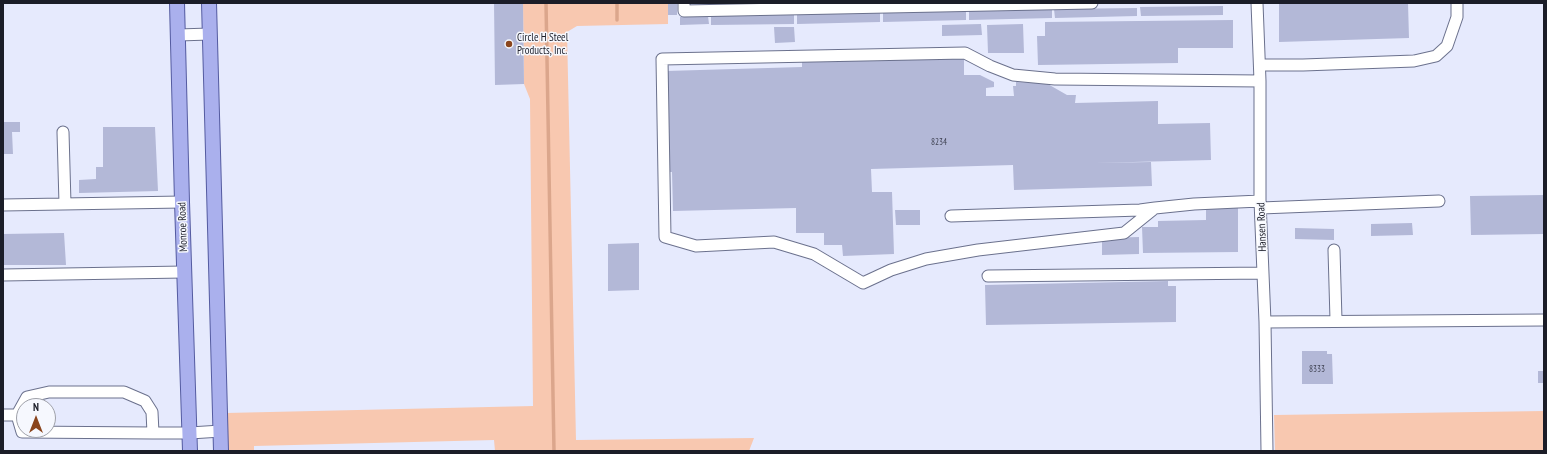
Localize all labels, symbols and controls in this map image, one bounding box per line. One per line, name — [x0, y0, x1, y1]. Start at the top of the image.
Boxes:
place label: Circle H Steel Products, Inc. — [517, 31, 568, 57]
marker: Circle H Steel Products, Inc. — [504, 39, 514, 49]
house number: 8234 — [931, 137, 947, 147]
street label: Monroe Road — [176, 202, 190, 252]
street label: Hansen Road — [1255, 202, 1269, 252]
house number: 8333 — [1309, 364, 1325, 374]
north arrow — [16, 398, 56, 438]
text: N — [33, 400, 39, 414]

